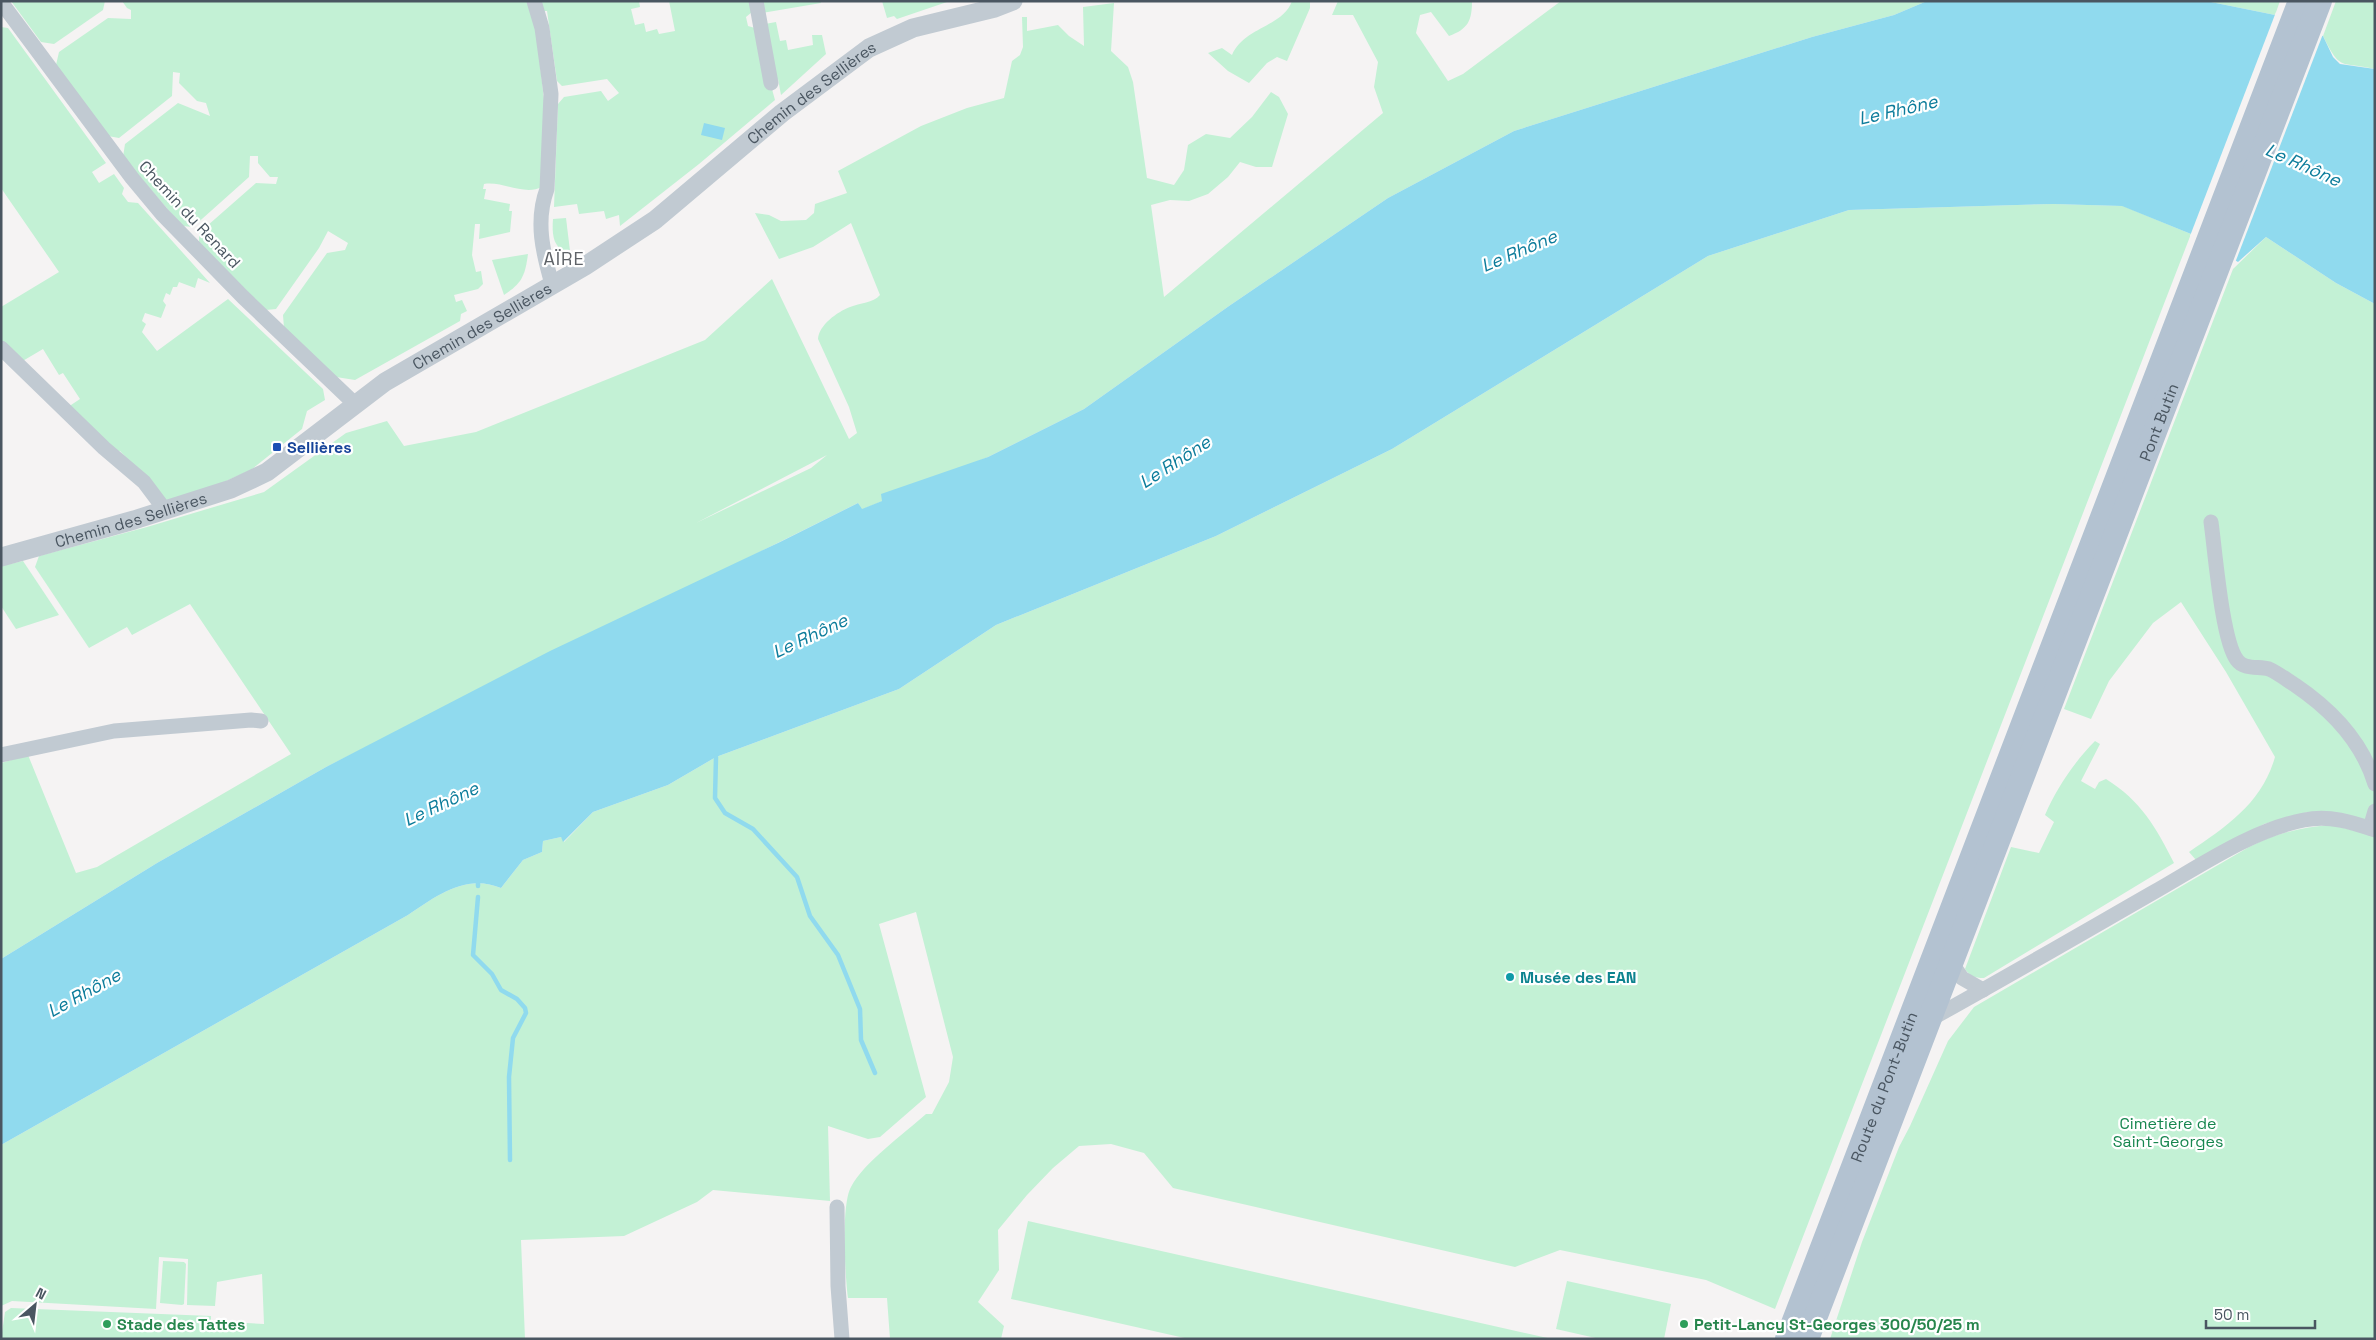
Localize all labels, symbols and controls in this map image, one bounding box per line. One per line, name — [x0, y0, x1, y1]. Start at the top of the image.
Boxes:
street label: Chemin des Sellières — [743, 36, 879, 149]
water label: Le Rhône — [1856, 89, 1941, 130]
water label: Le Rhône — [2262, 138, 2346, 192]
street label: Chemin du Renard — [134, 156, 245, 273]
water label: Le Rhône — [1477, 224, 1561, 277]
district label: AÏRE — [543, 247, 585, 270]
street label: Chemin des Sellières — [409, 278, 556, 375]
street label: Pont Butin — [2135, 380, 2183, 464]
water label: Le Rhône — [1135, 429, 1216, 493]
place label: Sellières — [287, 437, 352, 458]
marker: Sellières — [271, 441, 283, 453]
street label: Chemin des Sellières — [52, 487, 210, 553]
water label: Le Rhône — [769, 608, 852, 663]
water label: Le Rhône — [400, 776, 483, 831]
water label: Le Rhône — [43, 962, 126, 1022]
place label: Musée des EAN — [1520, 967, 1637, 988]
marker: Musée des EAN — [1504, 971, 1516, 983]
street label: Route du Pont-Butin — [1846, 1009, 1922, 1165]
park label: Cimetière de Saint-Georges — [2113, 1113, 2223, 1152]
north arrow — [10, 1280, 60, 1330]
text: N — [33, 1283, 49, 1304]
scale bar — [2206, 1298, 2315, 1330]
text: 50 m — [2214, 1305, 2249, 1324]
place label: Stade des Tattes — [117, 1314, 245, 1335]
place label: Petit-Lancy St-Georges 300/50/25 m — [1694, 1314, 1980, 1335]
marker: Stade des Tattes — [101, 1318, 113, 1330]
marker: Petit-Lancy St-Georges 300/50/25 m — [1678, 1318, 1690, 1330]

